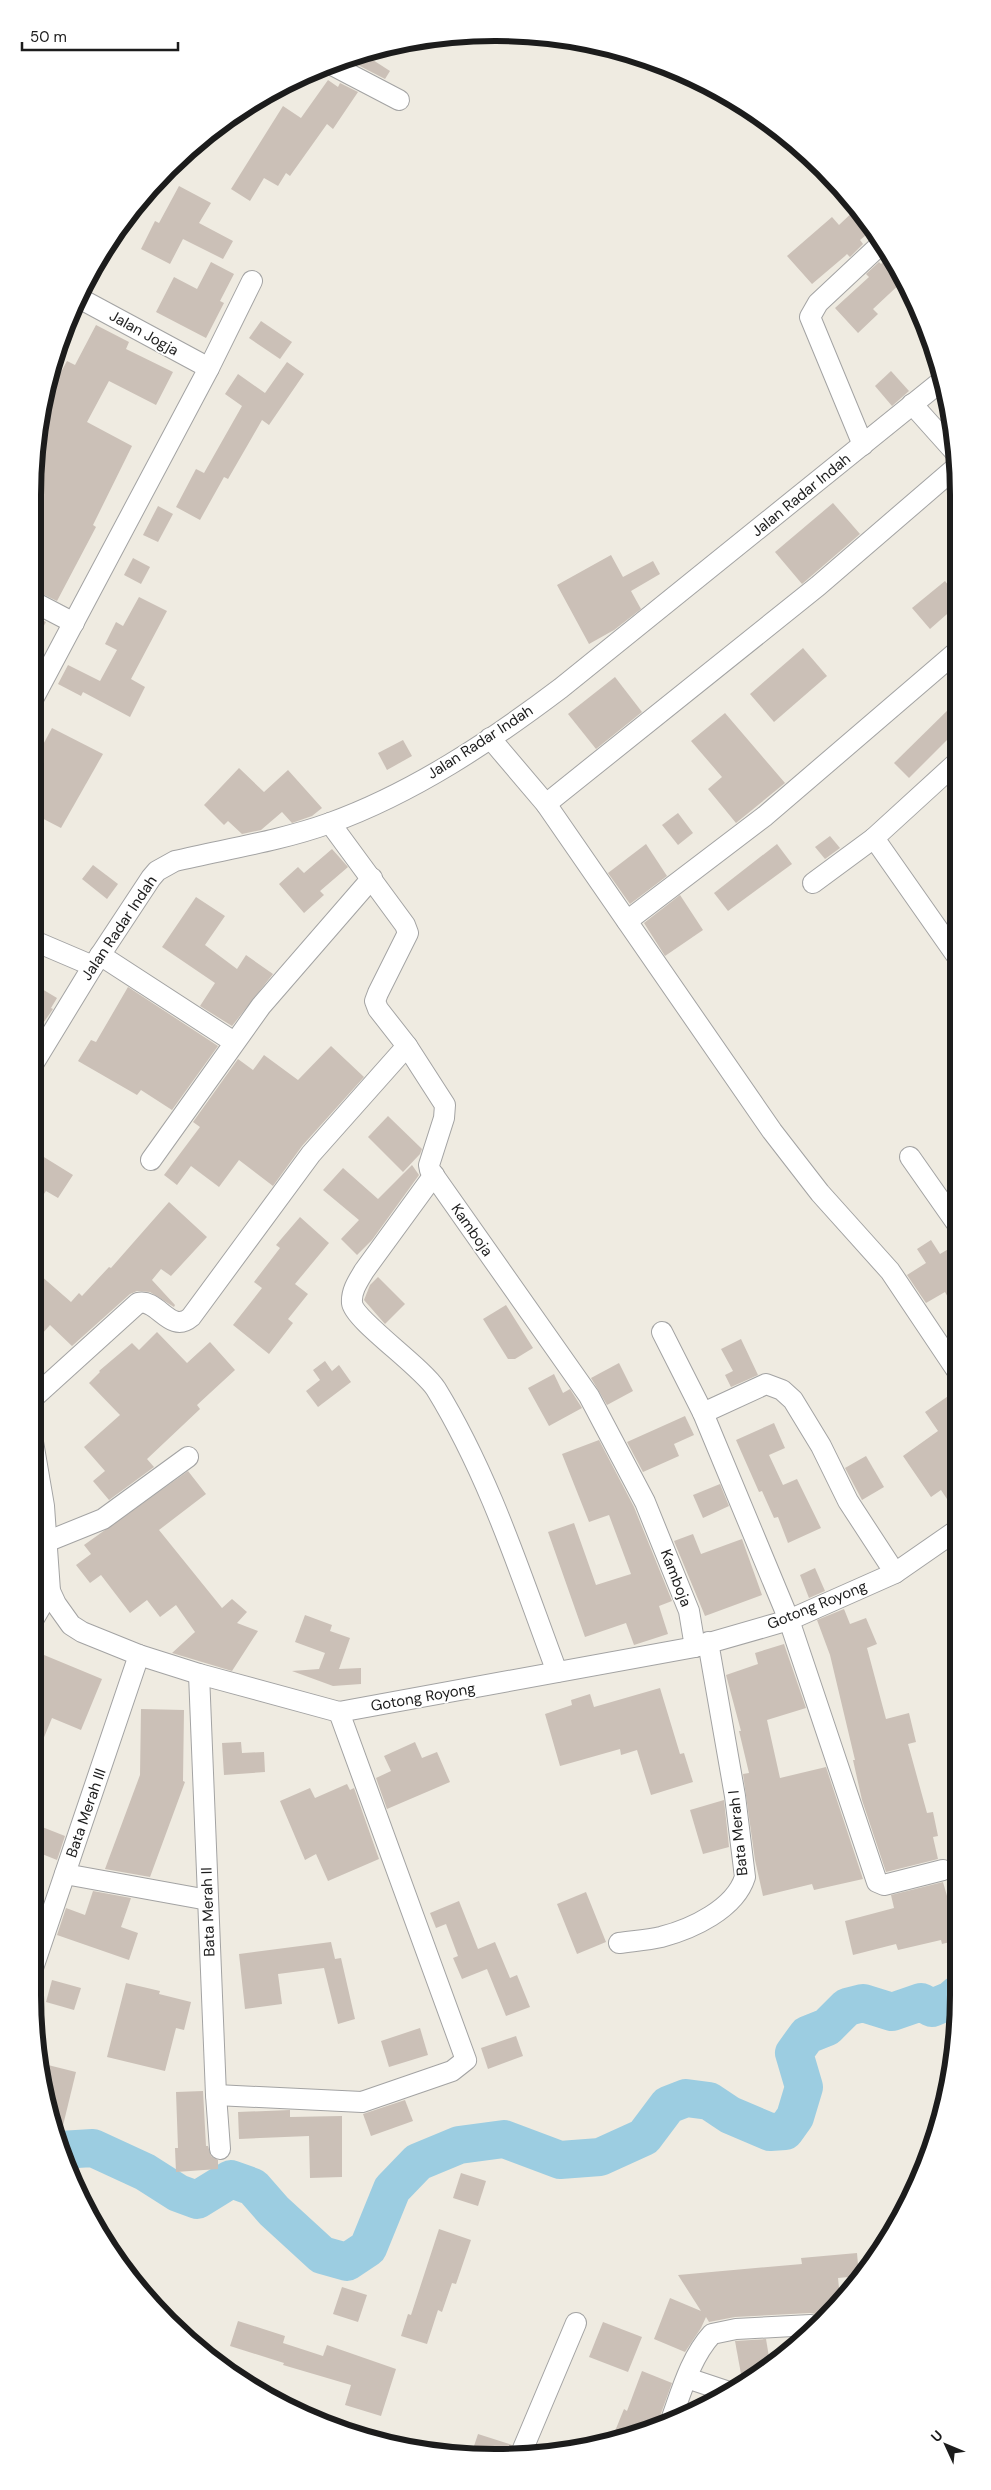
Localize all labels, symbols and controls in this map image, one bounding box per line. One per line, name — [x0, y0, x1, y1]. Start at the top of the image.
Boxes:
scale bar — [22, 20, 179, 52]
text: 50 m — [30, 27, 67, 47]
street label: Jalan Jogja — [106, 306, 182, 360]
street label: Jalan Radar Indah — [747, 449, 855, 541]
street label: Jalan Radar Indah — [423, 700, 537, 784]
street label: Jalan Radar Indah — [77, 872, 161, 984]
street label: Kamboja — [447, 1200, 497, 1260]
street label: Kamboja — [656, 1546, 696, 1610]
street label: Gotong Royong — [764, 1576, 870, 1634]
street label: Gotong Royong — [369, 1678, 477, 1716]
street label: Bata Merah III — [61, 1766, 111, 1860]
street label: Bata Merah I — [724, 1789, 752, 1877]
street label: Bata Merah II — [196, 1867, 220, 1957]
north arrow — [921, 2420, 971, 2470]
text: U — [927, 2426, 946, 2446]

